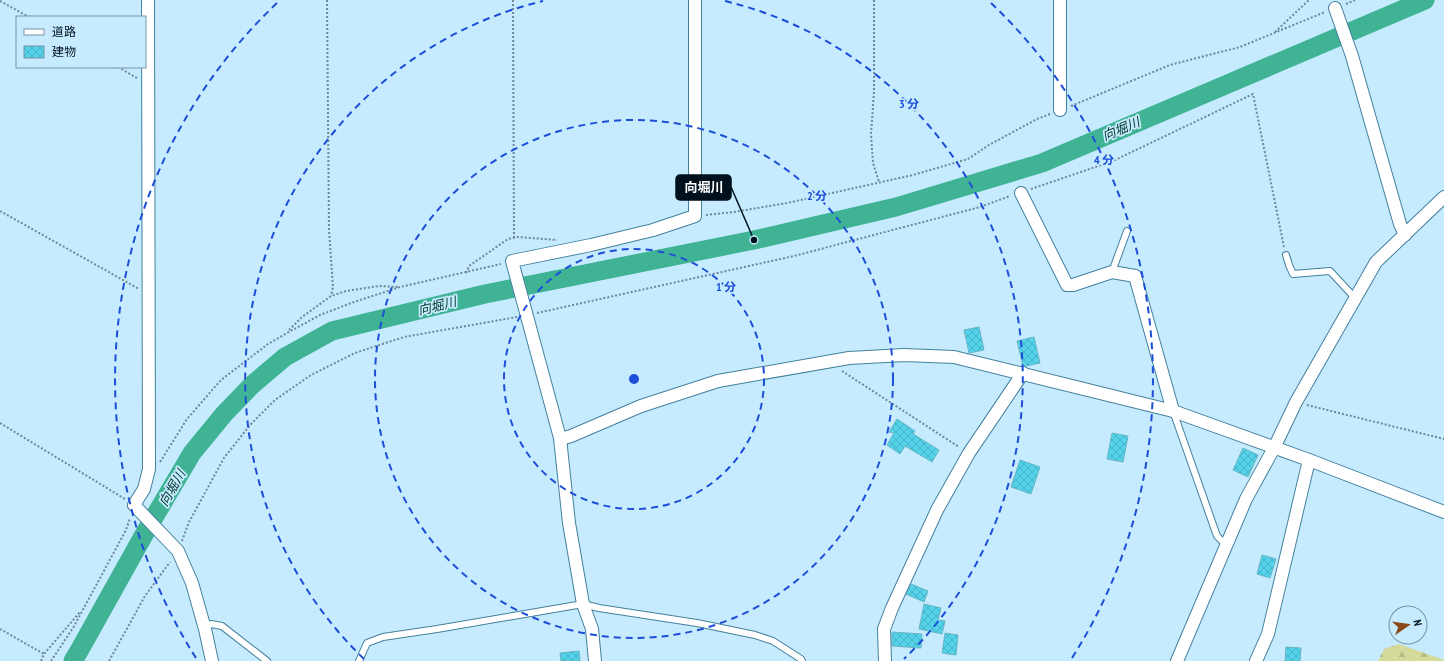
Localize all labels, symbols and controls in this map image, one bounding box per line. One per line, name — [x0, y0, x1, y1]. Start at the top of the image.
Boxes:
legend — [16, 16, 146, 68]
text: 道路 — [52, 24, 76, 39]
text: 建物 — [52, 44, 76, 59]
text: 3 分 — [899, 96, 919, 111]
water label: 向堀川 — [1100, 113, 1144, 144]
text: 4 分 — [1094, 152, 1114, 167]
callout: 向堀川 — [676, 175, 731, 200]
text: 向堀川 — [684, 179, 724, 196]
text: 2 分 — [807, 188, 827, 203]
text: 1 分 — [716, 279, 736, 294]
water label: 向堀川 — [416, 293, 460, 319]
centre of rings — [627, 372, 641, 386]
water label: 向堀川 — [155, 465, 190, 509]
north arrow — [1388, 605, 1428, 645]
text: N — [1410, 618, 1425, 627]

